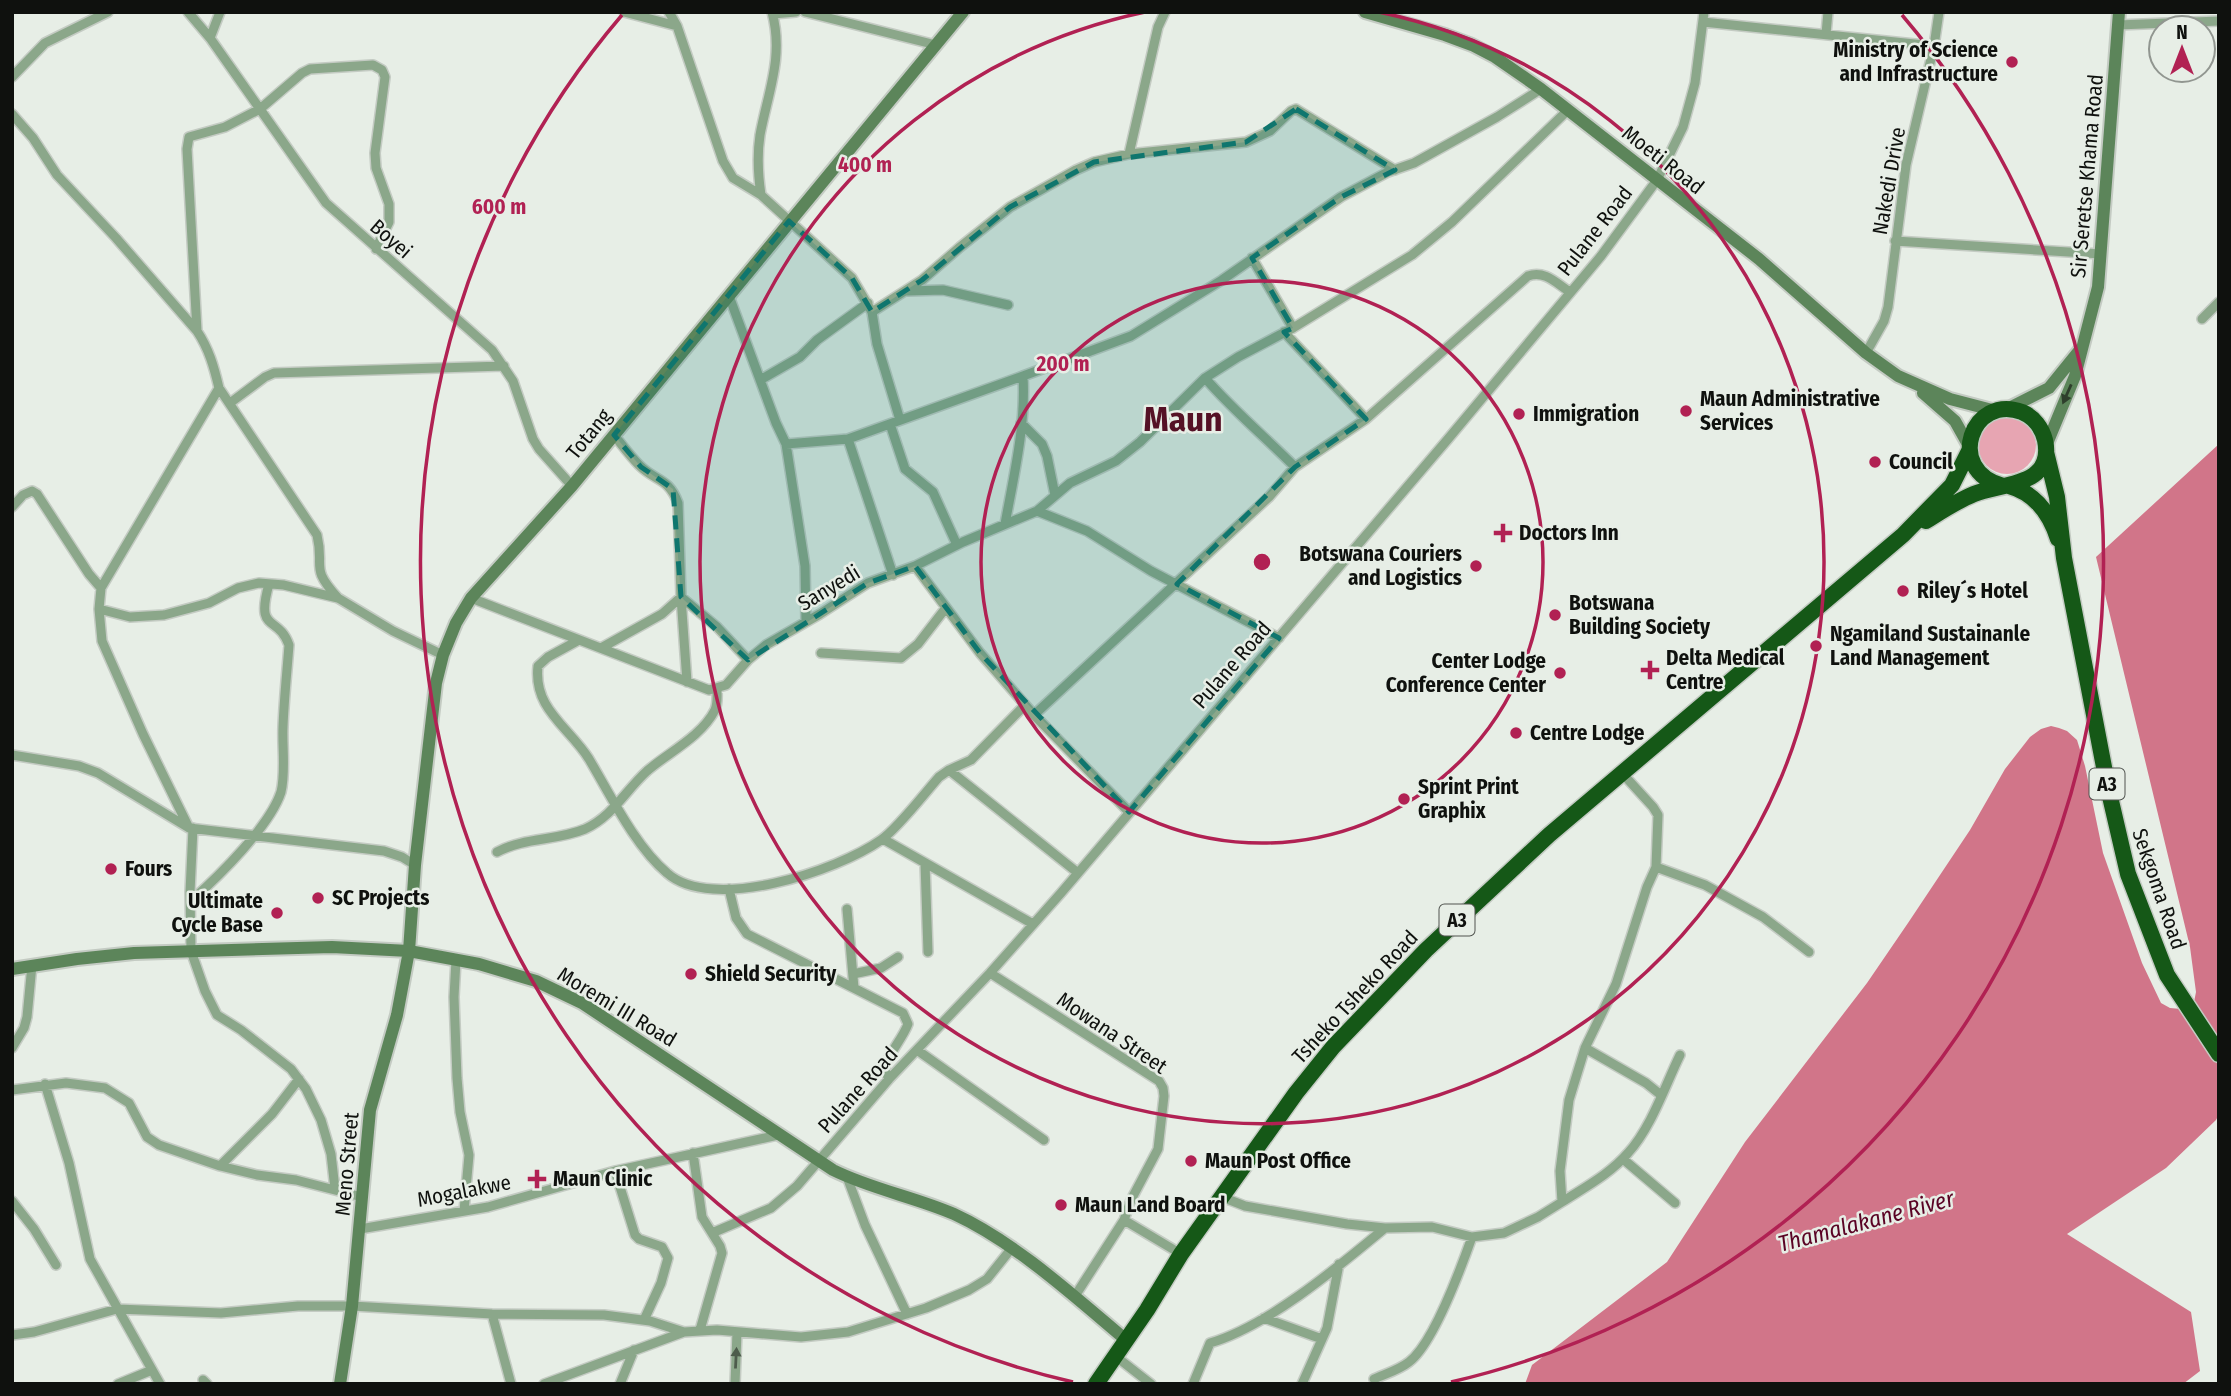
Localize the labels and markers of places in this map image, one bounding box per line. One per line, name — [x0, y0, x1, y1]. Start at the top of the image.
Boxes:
place label: Ministry of Science and Infrastructure — [1833, 37, 1998, 87]
marker: Ministry of Science and Infrastructure — [2004, 54, 2020, 70]
place label: Maun Administrative Services — [1700, 386, 1880, 436]
place label: Immigration — [1533, 401, 1639, 427]
marker: Maun Administrative Services — [1678, 403, 1694, 419]
marker: Immigration — [1511, 406, 1527, 422]
place label: Council — [1889, 449, 1953, 475]
marker: Council — [1867, 454, 1883, 470]
place label: Doctors Inn — [1519, 520, 1619, 546]
marker: Doctors Inn — [1493, 523, 1513, 543]
place label: Botswana Couriers and Logistics — [1299, 541, 1462, 591]
centre of rings — [1250, 550, 1274, 574]
marker: Botswana Couriers and Logistics — [1468, 558, 1484, 574]
place label: Riley´s Hotel — [1917, 578, 2028, 604]
marker: Riley´s Hotel — [1895, 583, 1911, 599]
place label: Botswana Building Society — [1569, 590, 1711, 640]
marker: Botswana Building Society — [1547, 607, 1563, 623]
place label: Ngamiland Sustainanle Land Management — [1830, 621, 2030, 671]
marker: Ngamiland Sustainanle Land Management — [1808, 638, 1824, 654]
place label: Delta Medical Centre — [1666, 645, 1785, 695]
place label: Center Lodge Conference Center — [1386, 648, 1546, 698]
marker: Delta Medical Centre — [1640, 660, 1660, 680]
marker: Center Lodge Conference Center — [1552, 665, 1568, 681]
place label: Centre Lodge — [1530, 720, 1645, 746]
marker: Centre Lodge — [1508, 725, 1524, 741]
place label: Sprint Print Graphix — [1418, 774, 1519, 824]
marker: Sprint Print Graphix — [1396, 791, 1412, 807]
place label: Fours — [125, 856, 172, 882]
marker: Fours — [103, 861, 119, 877]
place label: SC Projects — [332, 885, 429, 911]
place label: Ultimate Cycle Base — [172, 888, 263, 938]
marker: SC Projects — [310, 890, 326, 906]
marker: Ultimate Cycle Base — [269, 905, 285, 921]
place label: Shield Security — [705, 961, 837, 987]
marker: Shield Security — [683, 966, 699, 982]
place label: Maun Post Office — [1205, 1148, 1351, 1174]
marker: Maun Post Office — [1183, 1153, 1199, 1169]
place label: Maun Clinic — [553, 1166, 653, 1192]
marker: Maun Clinic — [527, 1169, 547, 1189]
place label: Maun Land Board — [1075, 1192, 1226, 1218]
marker: Maun Land Board — [1053, 1197, 1069, 1213]

